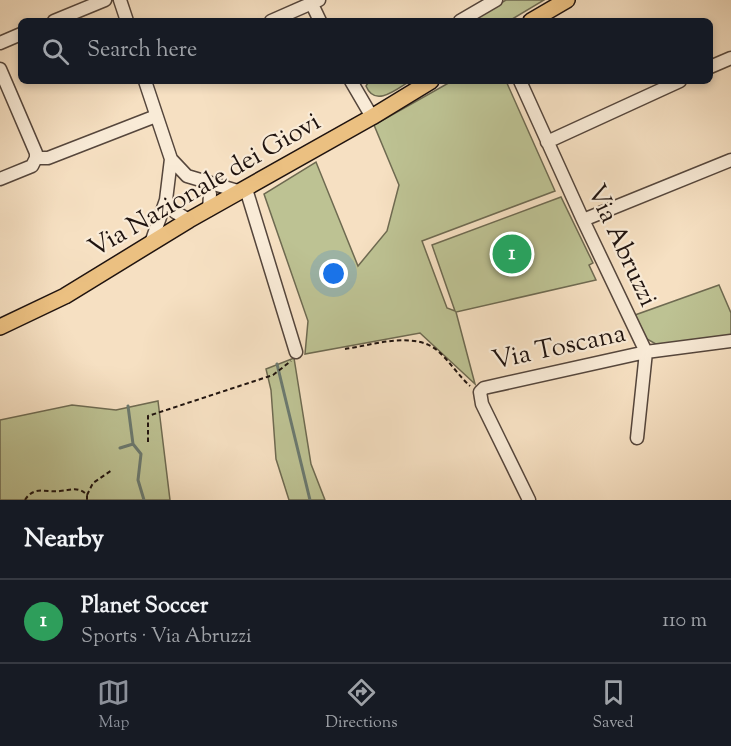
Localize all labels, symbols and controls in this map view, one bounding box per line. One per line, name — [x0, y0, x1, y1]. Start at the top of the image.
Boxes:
search box — [18, 18, 713, 84]
icon: search — [39, 35, 72, 68]
text: Search here — [87, 35, 197, 67]
street label: Via Nazionale dei Giovi — [82, 104, 328, 268]
street label: Via Abruzzi — [577, 179, 665, 313]
pin: 1 — [492, 232, 532, 276]
your location — [319, 259, 348, 288]
street label: Via Toscana — [489, 316, 629, 380]
text: Nearby — [24, 521, 104, 558]
text: Planet Soccer — [81, 591, 208, 623]
text: 1 — [40, 607, 47, 636]
text: 110 m — [662, 607, 707, 636]
text: Sports · Via Abruzzi — [81, 623, 252, 652]
tab: Map — [97, 676, 130, 735]
tab: Directions — [325, 676, 398, 735]
tab: Saved — [592, 676, 634, 735]

